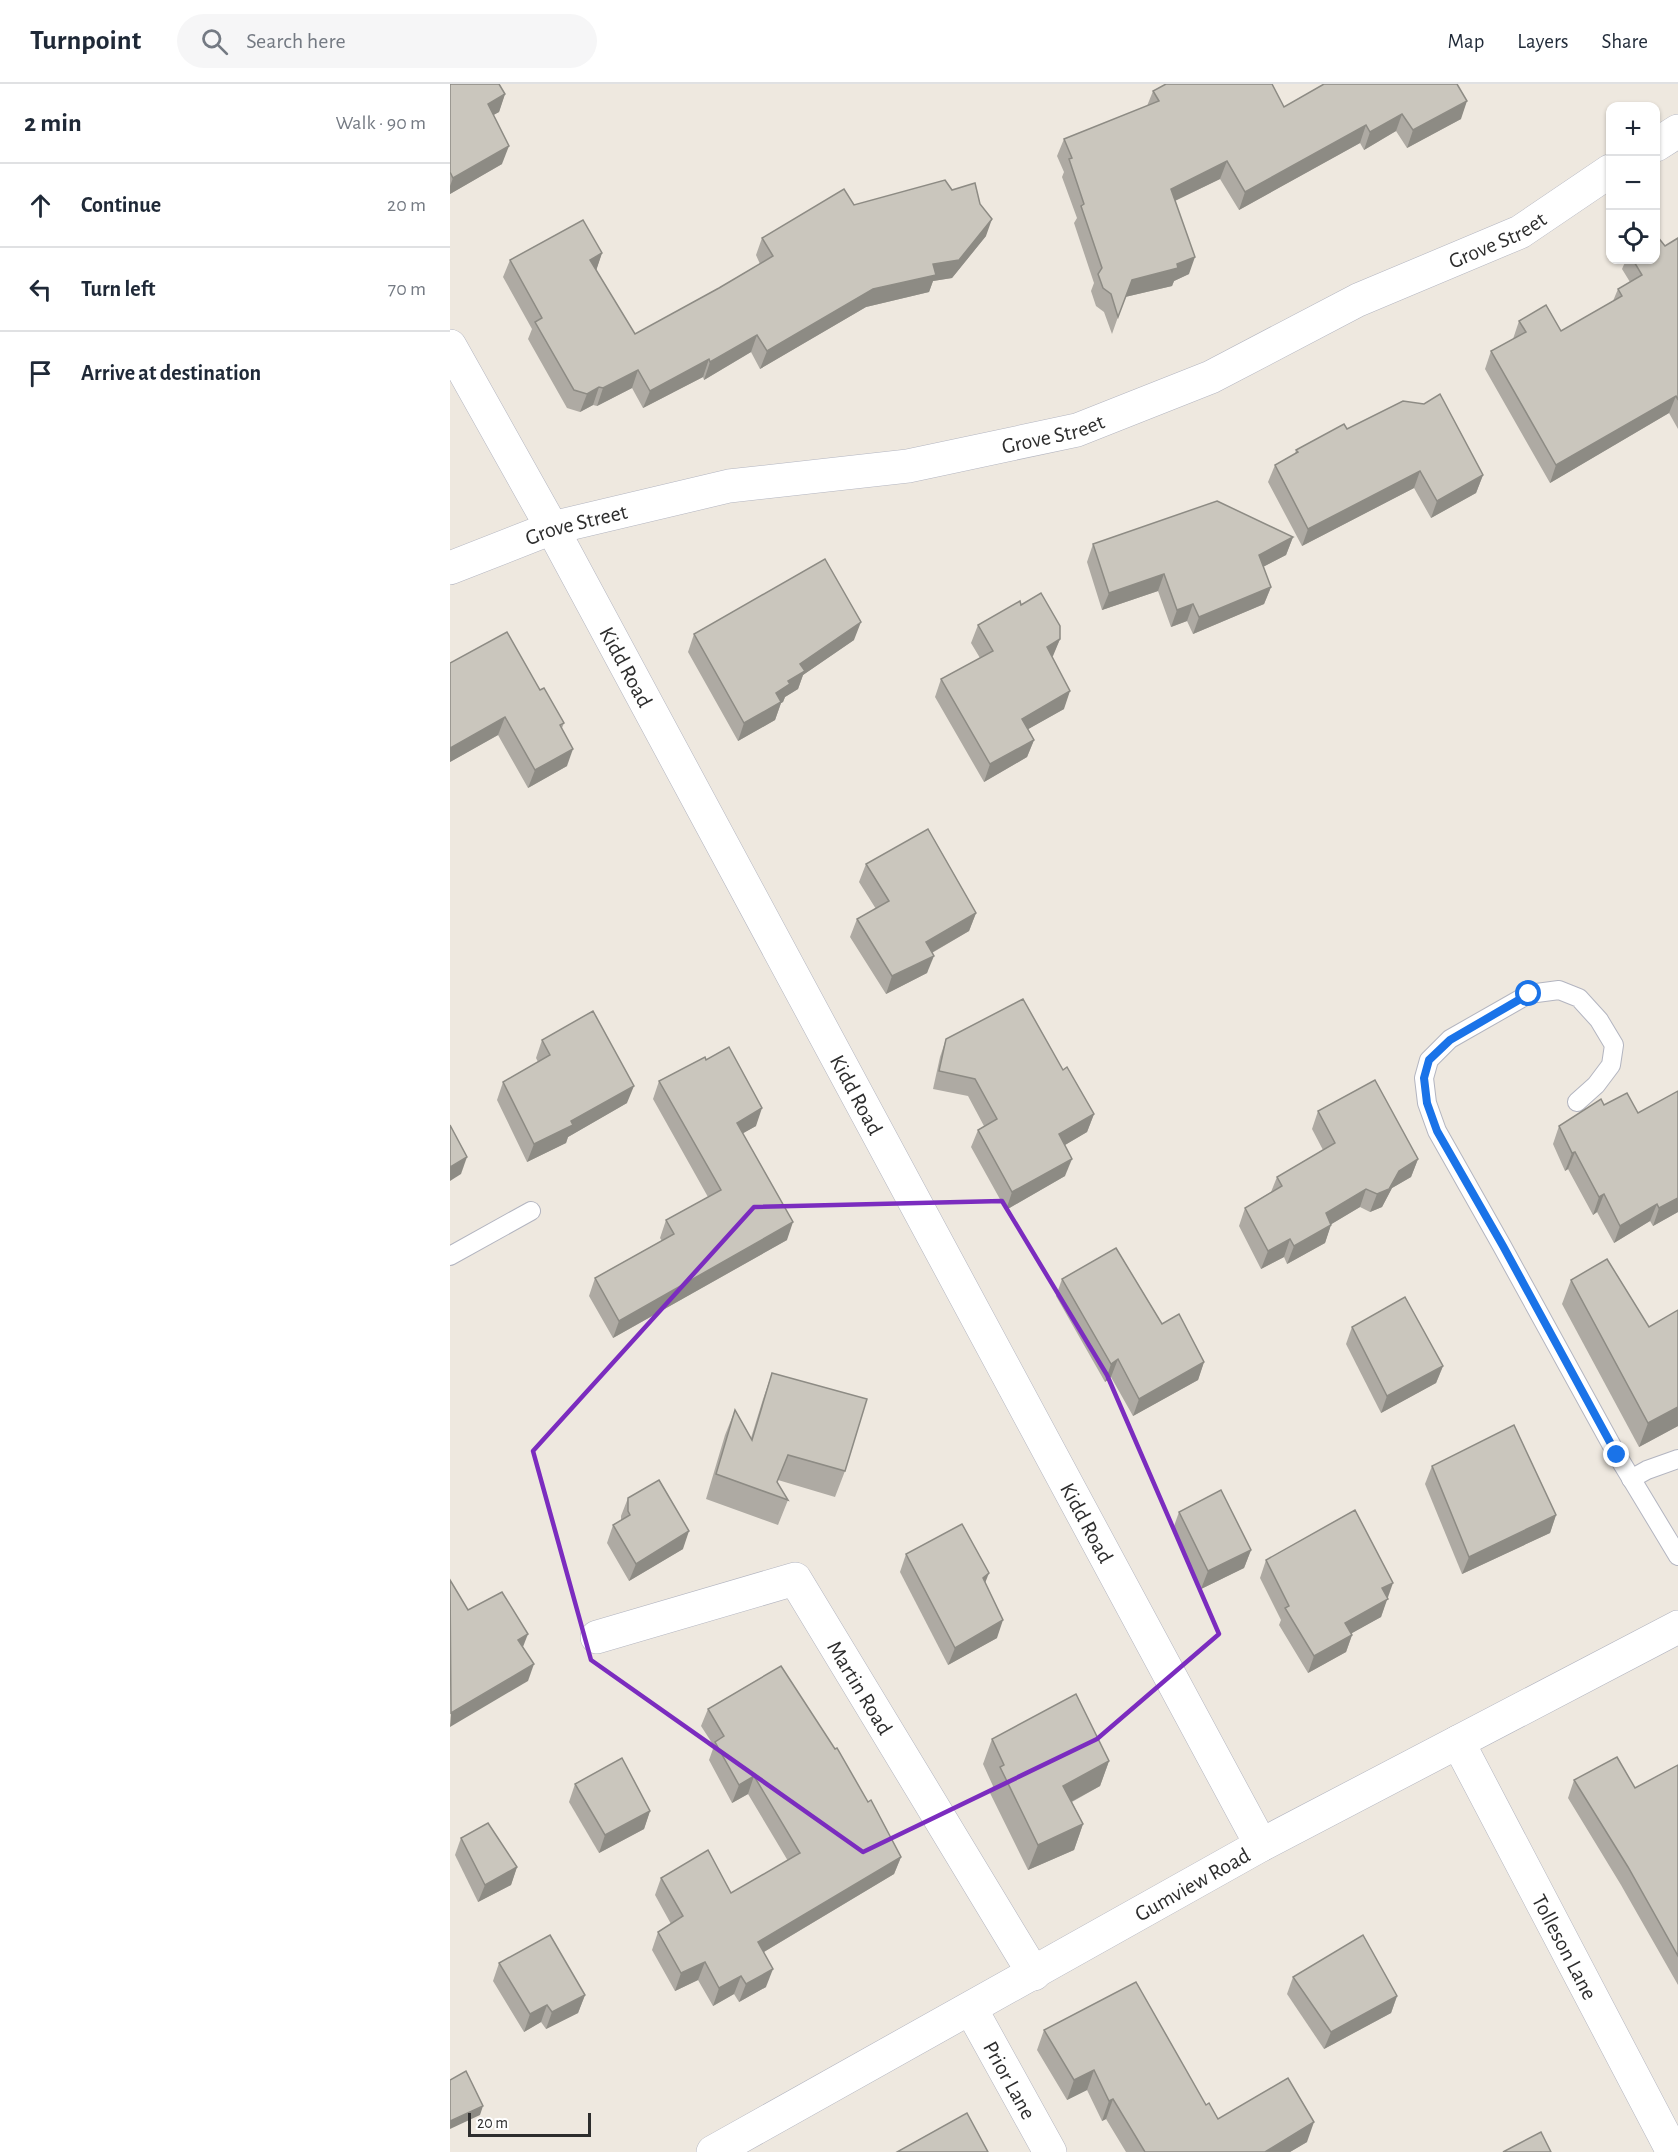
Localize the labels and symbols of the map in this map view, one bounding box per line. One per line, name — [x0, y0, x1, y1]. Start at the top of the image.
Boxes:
street label: Grove Street — [1445, 208, 1550, 273]
street label: Grove Street — [1000, 410, 1108, 458]
street label: Grove Street — [522, 501, 630, 549]
street label: Kidd Road — [595, 623, 656, 711]
route start — [1515, 980, 1541, 1006]
street label: Kidd Road — [826, 1051, 887, 1139]
route end — [1603, 1441, 1629, 1467]
street label: Kidd Road — [1056, 1479, 1117, 1567]
street label: Martin Road — [823, 1637, 896, 1739]
street label: Gumview Road — [1131, 1844, 1254, 1925]
street label: Tolleson Lane — [1528, 1891, 1601, 2003]
street label: Prior Lane — [979, 2038, 1040, 2123]
scale bar — [468, 2110, 591, 2138]

